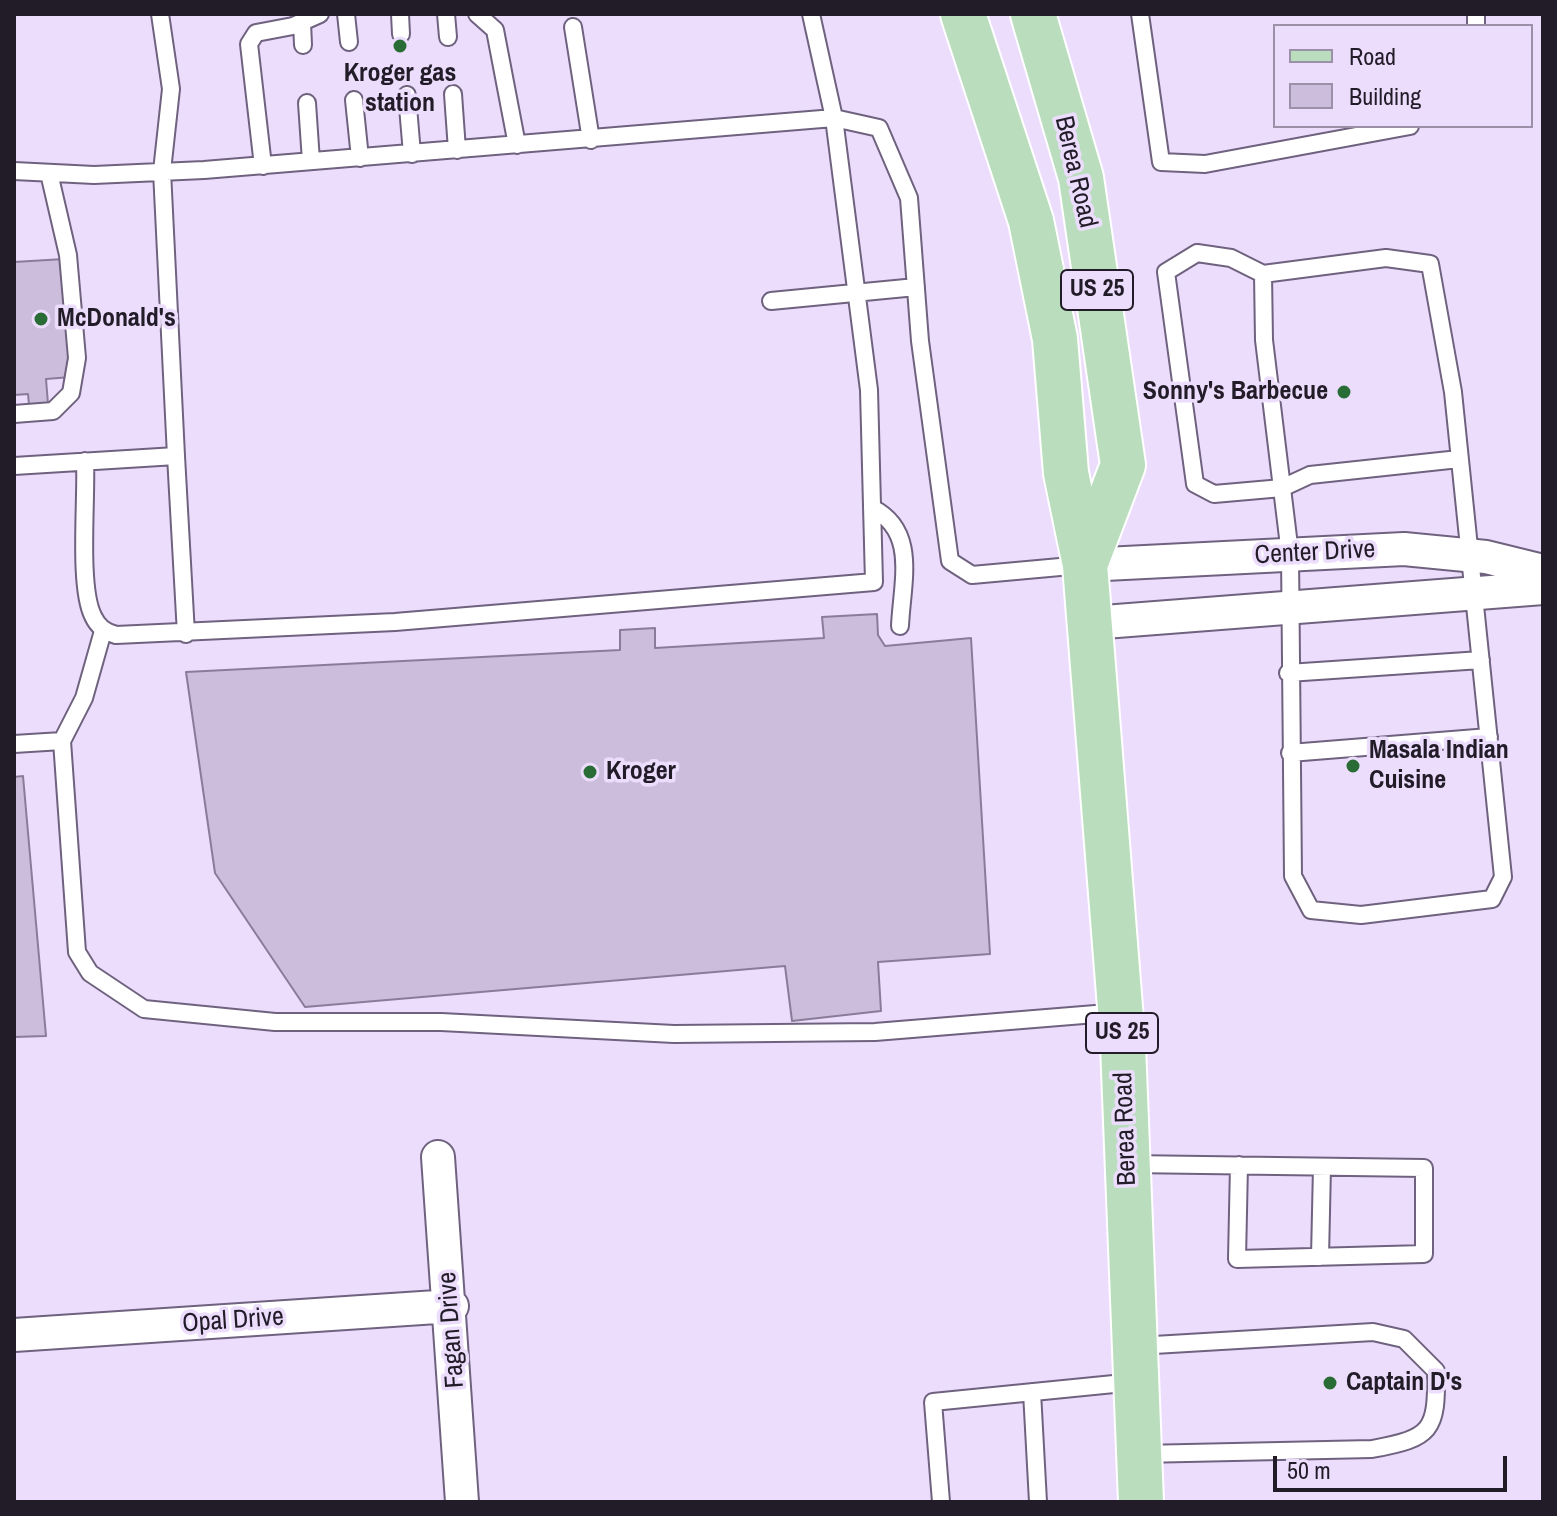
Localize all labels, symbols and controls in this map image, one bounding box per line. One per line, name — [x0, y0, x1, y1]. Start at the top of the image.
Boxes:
legend — [1273, 24, 1533, 128]
marker: Kroger gas station — [391, 37, 409, 55]
text: Road — [1349, 40, 1396, 72]
place label: Kroger gas station — [344, 58, 456, 120]
text: Building — [1349, 80, 1421, 112]
street label: Berea Road — [1047, 113, 1103, 231]
road number: US 25 — [1061, 270, 1133, 310]
place label: McDonald's — [57, 303, 176, 335]
marker: McDonald's — [32, 310, 50, 328]
place label: Sonny's Barbecue — [1143, 376, 1328, 408]
marker: Sonny's Barbecue — [1335, 383, 1353, 401]
street label: Center Drive — [1254, 534, 1376, 572]
place label: Masala Indian Cuisine — [1369, 735, 1509, 796]
place label: Kroger — [606, 756, 676, 788]
marker: Masala Indian Cuisine — [1344, 757, 1362, 775]
marker: Kroger — [581, 763, 599, 781]
road number: US 25 — [1086, 1013, 1158, 1053]
street label: Berea Road — [1108, 1072, 1144, 1186]
street label: Fagan Drive — [432, 1271, 472, 1389]
street label: Opal Drive — [181, 1302, 285, 1340]
place label: Captain D's — [1346, 1367, 1462, 1399]
marker: Captain D's — [1321, 1374, 1339, 1392]
scale bar — [1277, 1440, 1511, 1490]
text: 50 m — [1287, 1454, 1331, 1486]

